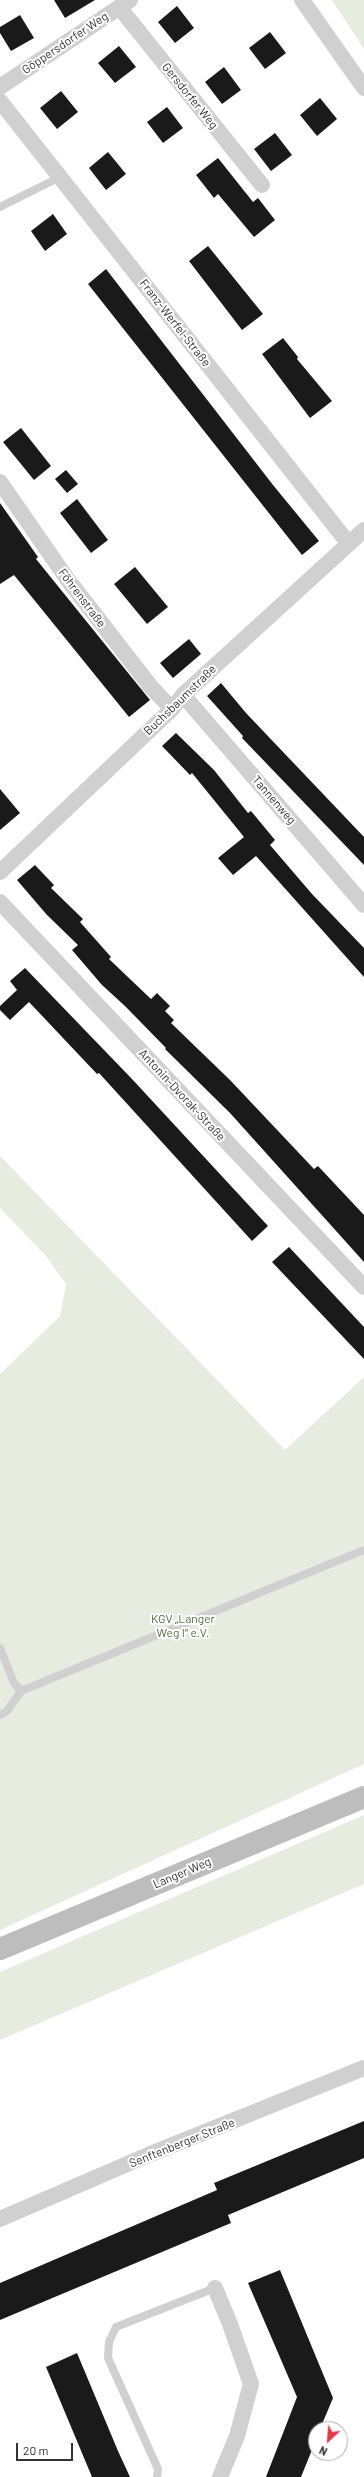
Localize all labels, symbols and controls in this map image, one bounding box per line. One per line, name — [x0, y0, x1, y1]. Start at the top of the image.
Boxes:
street label: Göppersdorfer Weg — [19, 9, 111, 77]
street label: Gersdorfer Weg — [159, 60, 221, 132]
street label: Franz-Werfel-Straße — [136, 276, 214, 370]
street label: Föhrenstraße — [55, 566, 109, 630]
street label: Buchsbaumstraße — [141, 662, 219, 738]
street label: Tannenweg — [249, 773, 299, 827]
street label: Antonin-Dvorak-Straße — [136, 1046, 228, 1144]
park label: KGV „Langer Weg I“ e.V. — [151, 1612, 215, 1640]
street label: Langer Weg — [151, 1854, 213, 1892]
street label: Senftenberger Straße — [127, 2115, 237, 2171]
north arrow — [308, 2421, 348, 2461]
scale bar — [18, 2435, 75, 2461]
text: 20 m — [23, 2443, 49, 2457]
text: N — [317, 2444, 329, 2459]

